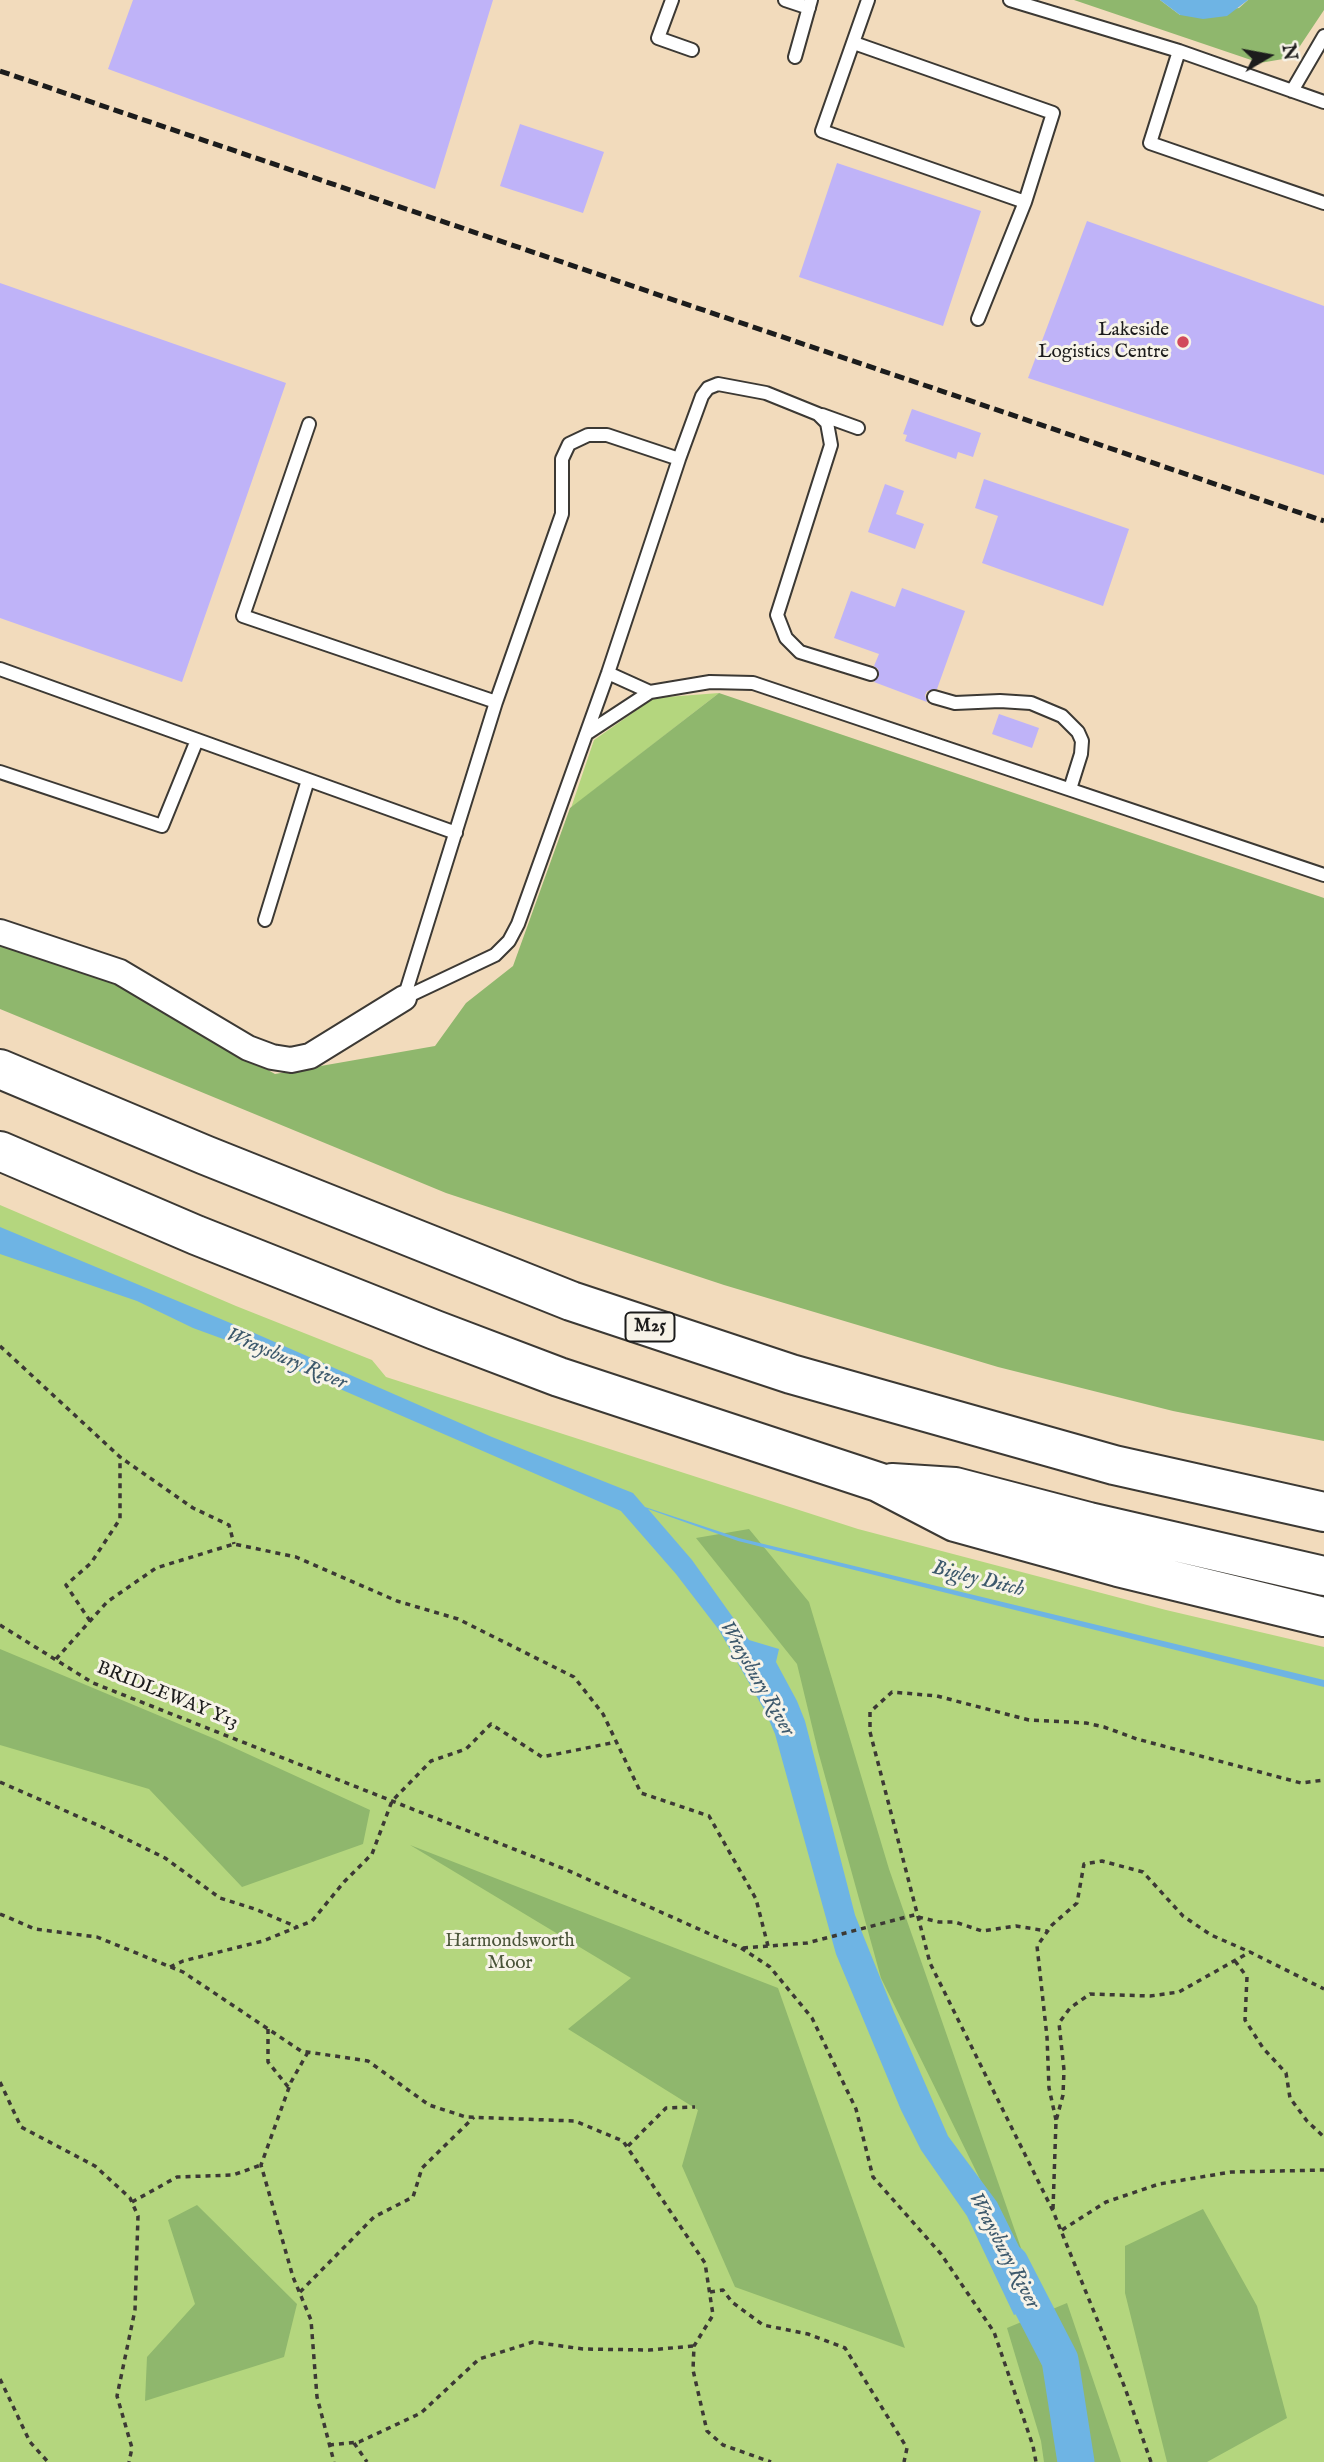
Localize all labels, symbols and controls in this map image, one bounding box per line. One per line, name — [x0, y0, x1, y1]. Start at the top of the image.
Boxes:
north arrow — [1233, 21, 1303, 91]
text: N — [1275, 42, 1302, 63]
place label: Lakeside Logistics Centre — [1038, 320, 1169, 364]
marker: Lakeside Logistics Centre — [1175, 334, 1191, 350]
road number: M25 — [626, 1312, 674, 1342]
water label: Wraysbury River — [222, 1323, 350, 1397]
water label: Bigley Ditch — [929, 1556, 1027, 1604]
water label: Wraysbury River — [713, 1617, 799, 1741]
street label: BRIDLEWAY Y13 — [93, 1657, 241, 1735]
park label: Harmondsworth Moor — [445, 1931, 575, 1975]
water label: Wraysbury River — [962, 2188, 1044, 2314]

